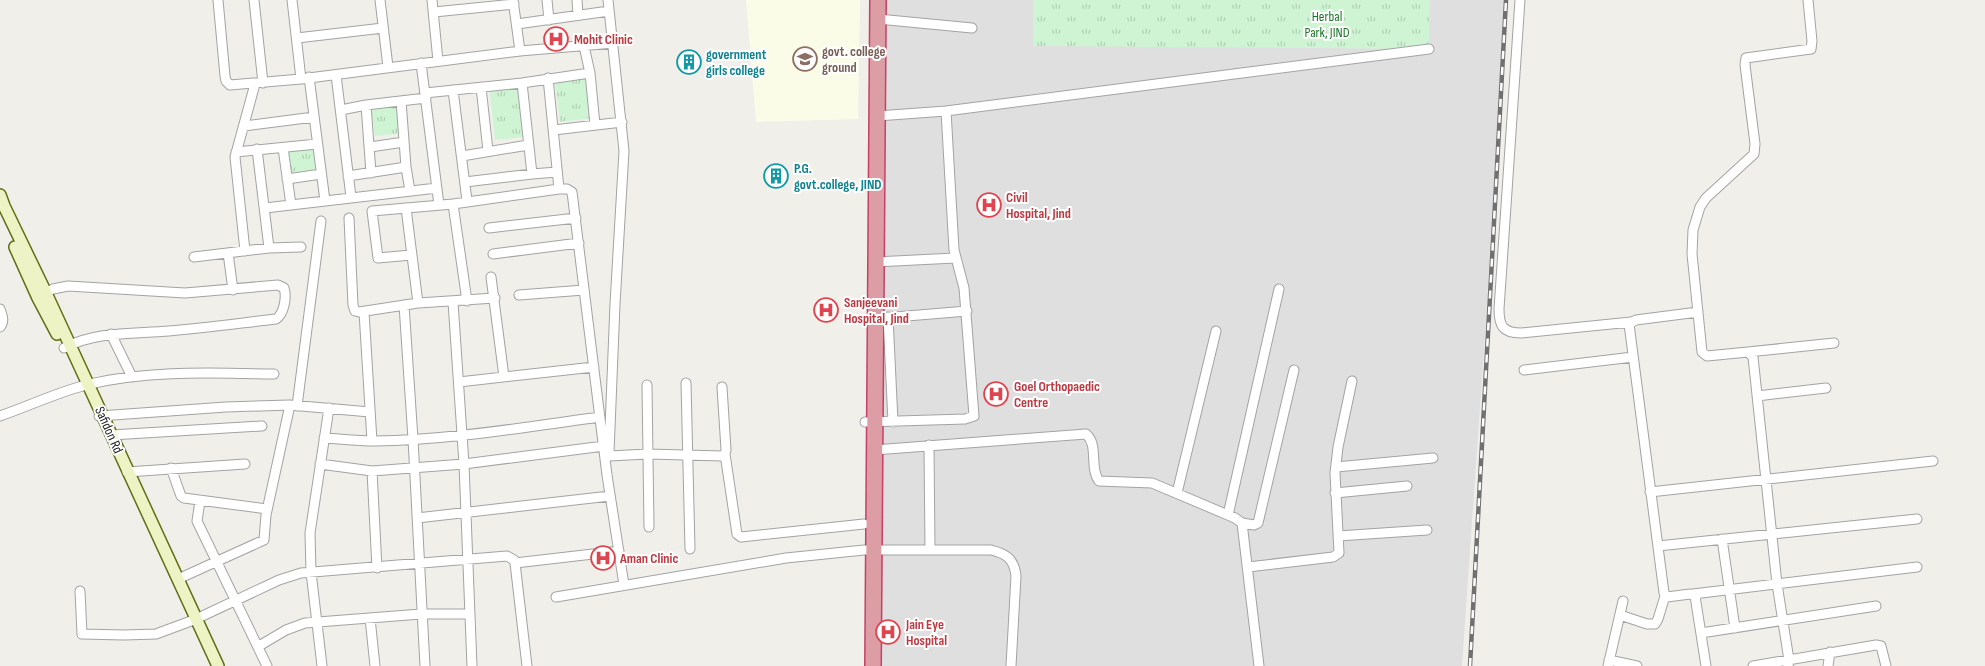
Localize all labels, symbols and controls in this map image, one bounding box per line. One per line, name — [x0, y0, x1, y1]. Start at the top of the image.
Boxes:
park label: Herbal Park, JIND — [1304, 8, 1350, 41]
hospital icon: Mohit Clinic — [543, 26, 569, 52]
place label: Mohit Clinic — [574, 31, 633, 48]
place label: govt. college ground — [822, 43, 885, 76]
place label: government girls college — [706, 46, 767, 79]
school or university icon: govt. college ground — [792, 46, 818, 72]
building icon: government girls college — [676, 49, 702, 75]
place label: P.G. govt.college, JIND — [794, 160, 882, 193]
building icon: P.G. govt.college, JIND — [763, 163, 789, 189]
place label: Civil Hospital, Jind — [1006, 189, 1071, 222]
hospital icon: Civil Hospital, Jind — [976, 192, 1002, 218]
place label: Sanjeevani Hospital, Jind — [844, 294, 909, 327]
hospital icon: Sanjeevani Hospital, Jind — [813, 297, 839, 323]
place label: Goel Orthopaedic Centre — [1014, 378, 1100, 411]
hospital icon: Goel Orthopaedic Centre — [983, 381, 1009, 407]
street label: Safidon Rd — [91, 404, 127, 456]
hospital icon: Aman Clinic — [590, 545, 616, 571]
place label: Aman Clinic — [619, 550, 678, 567]
place label: Jain Eye Hospital — [905, 616, 947, 649]
hospital icon: Jain Eye Hospital — [875, 619, 901, 645]

